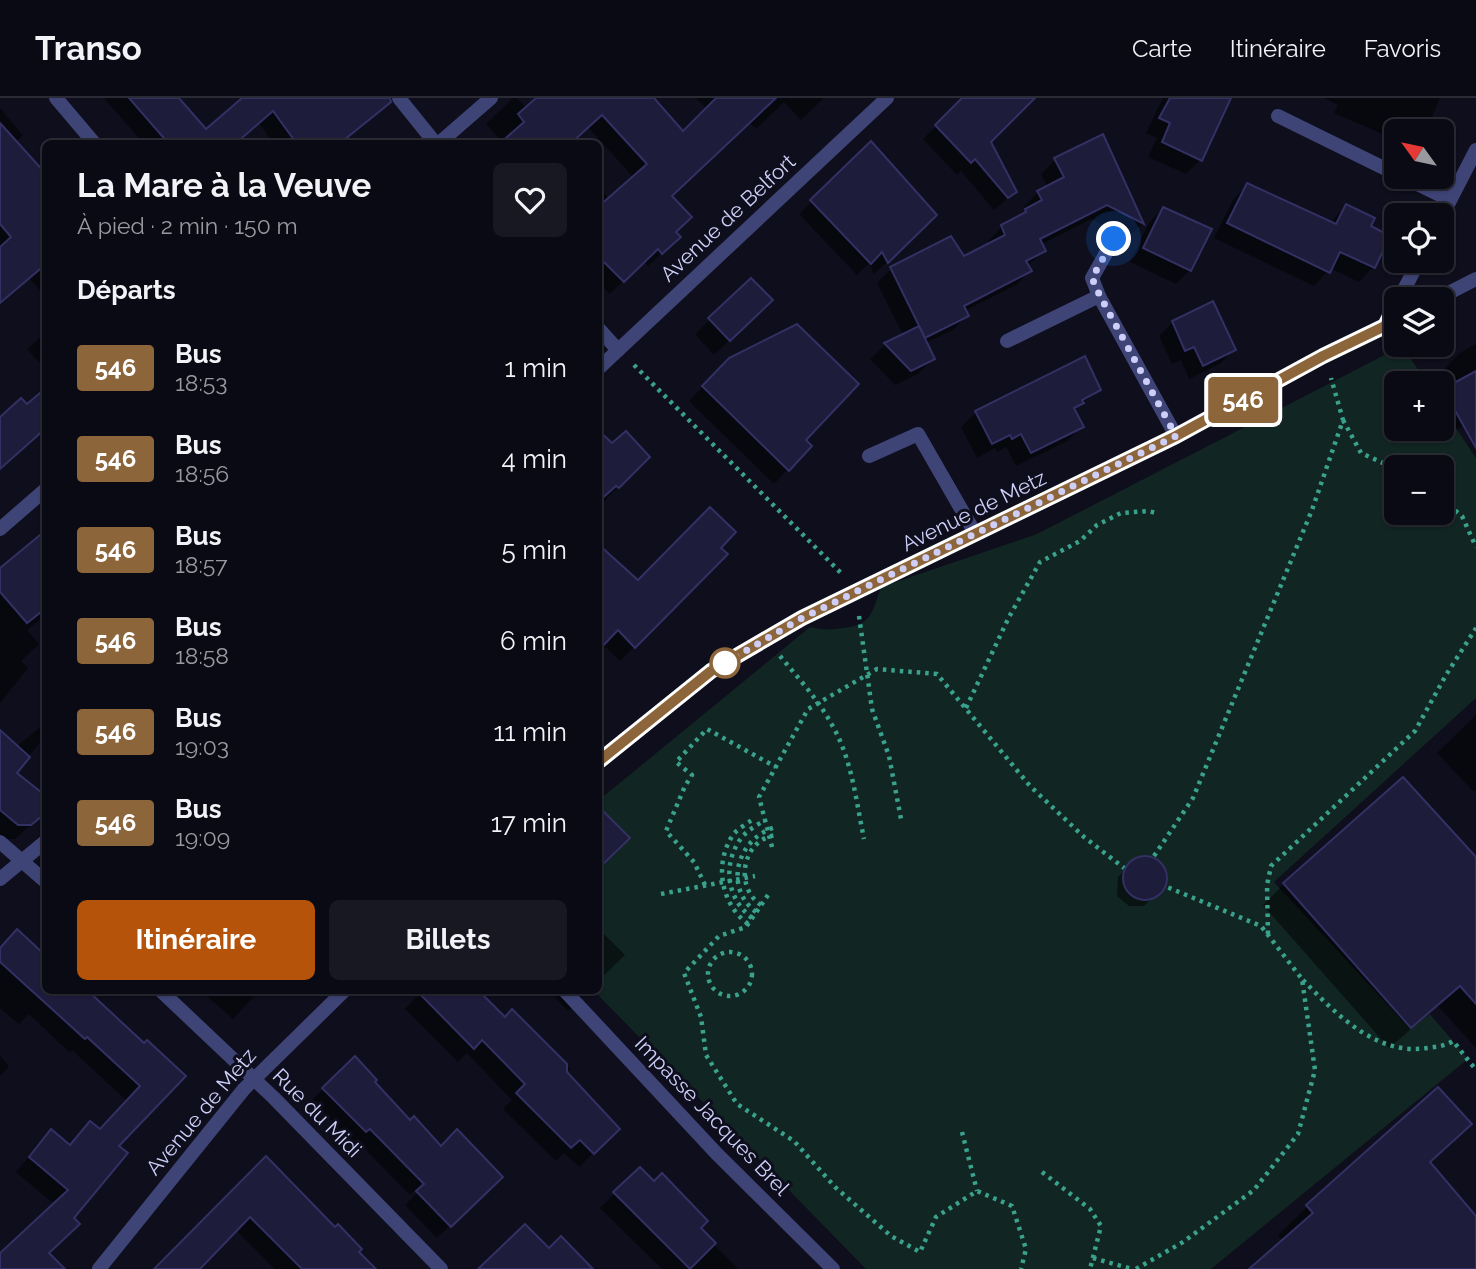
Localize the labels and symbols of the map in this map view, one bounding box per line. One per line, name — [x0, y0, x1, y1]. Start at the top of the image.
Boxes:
north arrow — [1384, 119, 1454, 189]
street label: Avenue de Belfort — [655, 149, 800, 287]
your location — [1096, 221, 1131, 256]
line badge: 546 — [1203, 377, 1283, 423]
street label: Avenue de Metz — [897, 465, 1050, 556]
unlabelled marker — [710, 648, 740, 678]
street label: Impasse Jacques Brel — [630, 1031, 795, 1201]
street label: Avenue de Metz — [140, 1043, 261, 1180]
street label: Rue du Midi — [268, 1063, 367, 1162]

